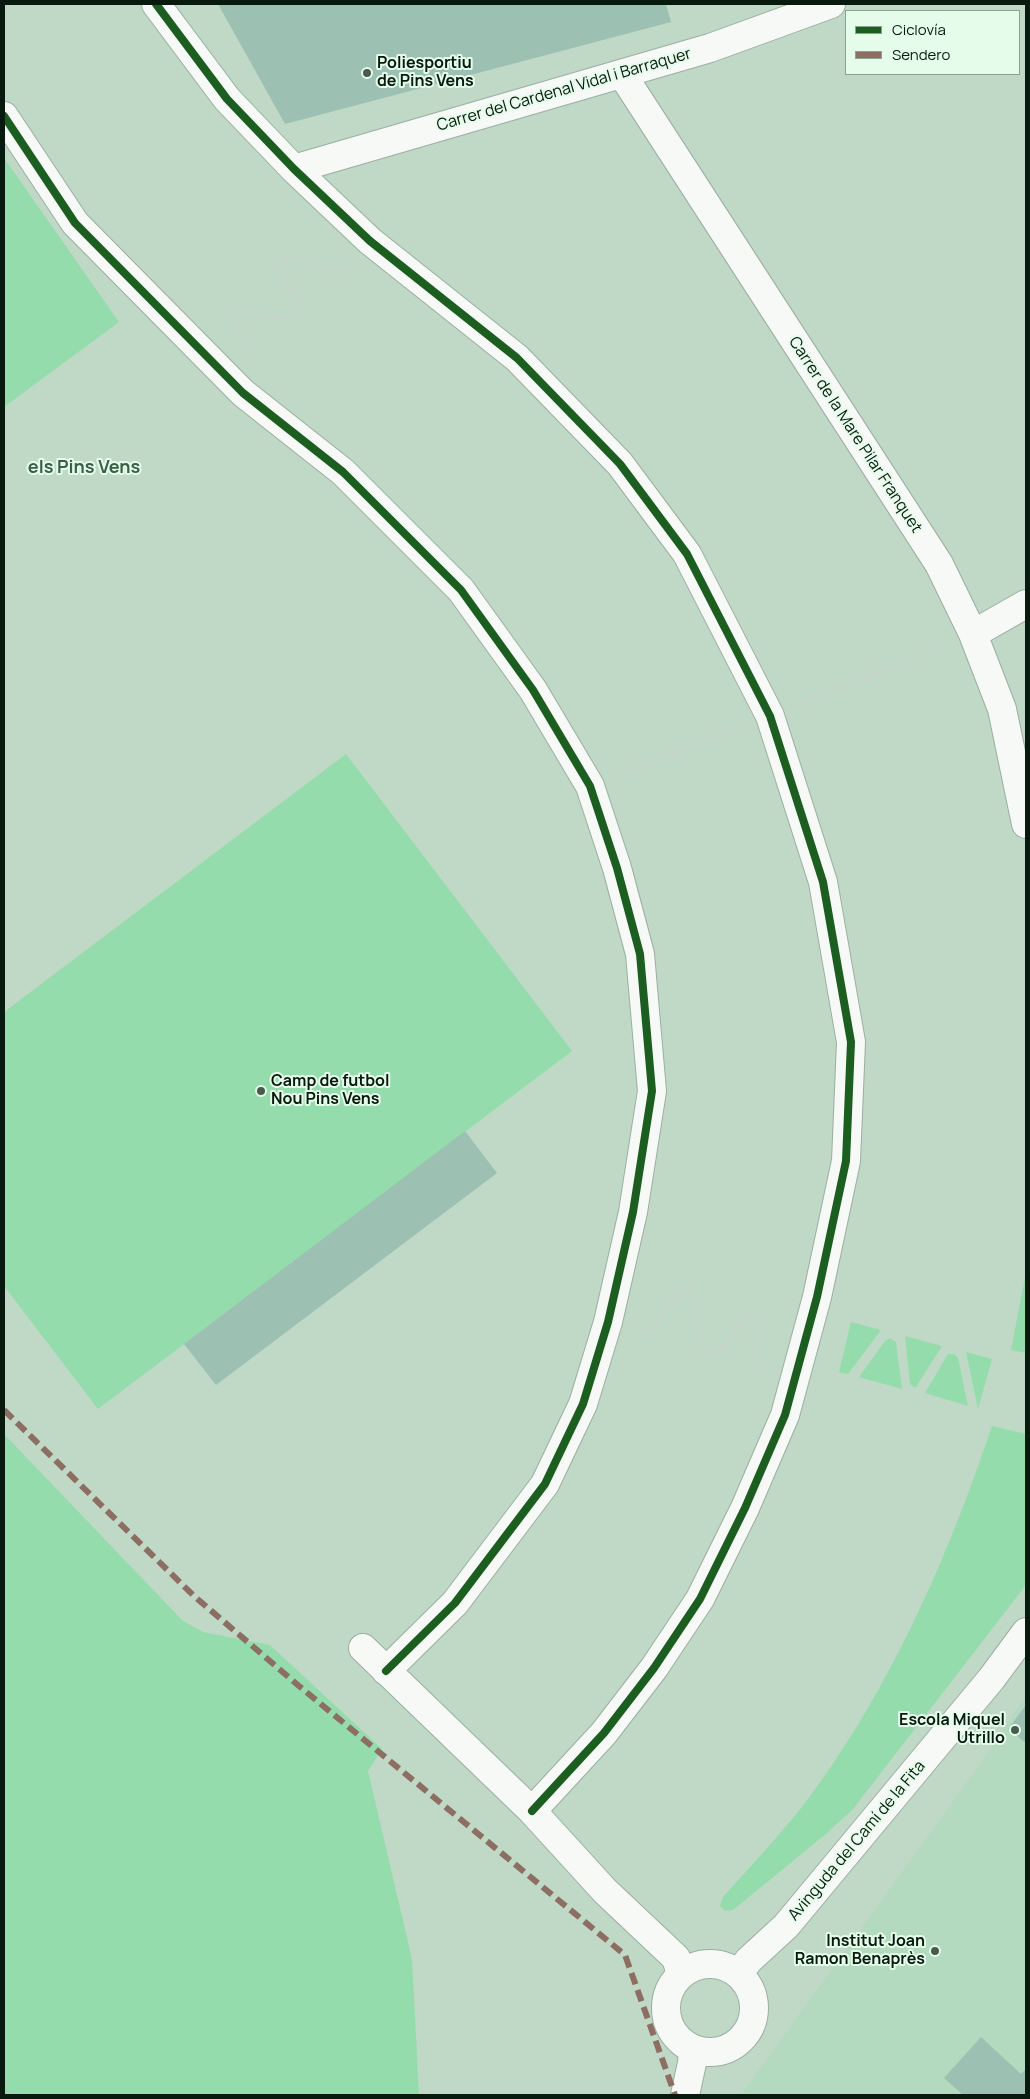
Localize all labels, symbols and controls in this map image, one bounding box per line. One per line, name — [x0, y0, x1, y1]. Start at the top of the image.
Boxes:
legend — [845, 10, 1020, 75]
text: Ciclovía — [892, 19, 946, 40]
street label: Carrer del Cardenal Vidal i Barraquer — [435, 44, 693, 136]
text: Sendero — [892, 44, 950, 65]
place label: Poliesportiu de Pins Vens — [377, 54, 474, 92]
marker: Poliesportiu de Pins Vens — [361, 67, 373, 79]
street label: Carrer de la Mare Pilar Franquet — [784, 333, 926, 537]
district label: els Pins Vens — [28, 457, 140, 479]
place label: Camp de futbol Nou Pins Vens — [271, 1072, 389, 1110]
marker: Camp de futbol Nou Pins Vens — [255, 1085, 267, 1097]
place label: Escola Miquel Utrillo — [899, 1711, 1005, 1749]
marker: Escola Miquel Utrillo — [1009, 1724, 1021, 1736]
street label: Avinguda del Camí de la Fita — [784, 1757, 930, 1925]
place label: Institut Joan Ramon Benaprès — [795, 1932, 925, 1970]
marker: Institut Joan Ramon Benaprès — [929, 1945, 941, 1957]

